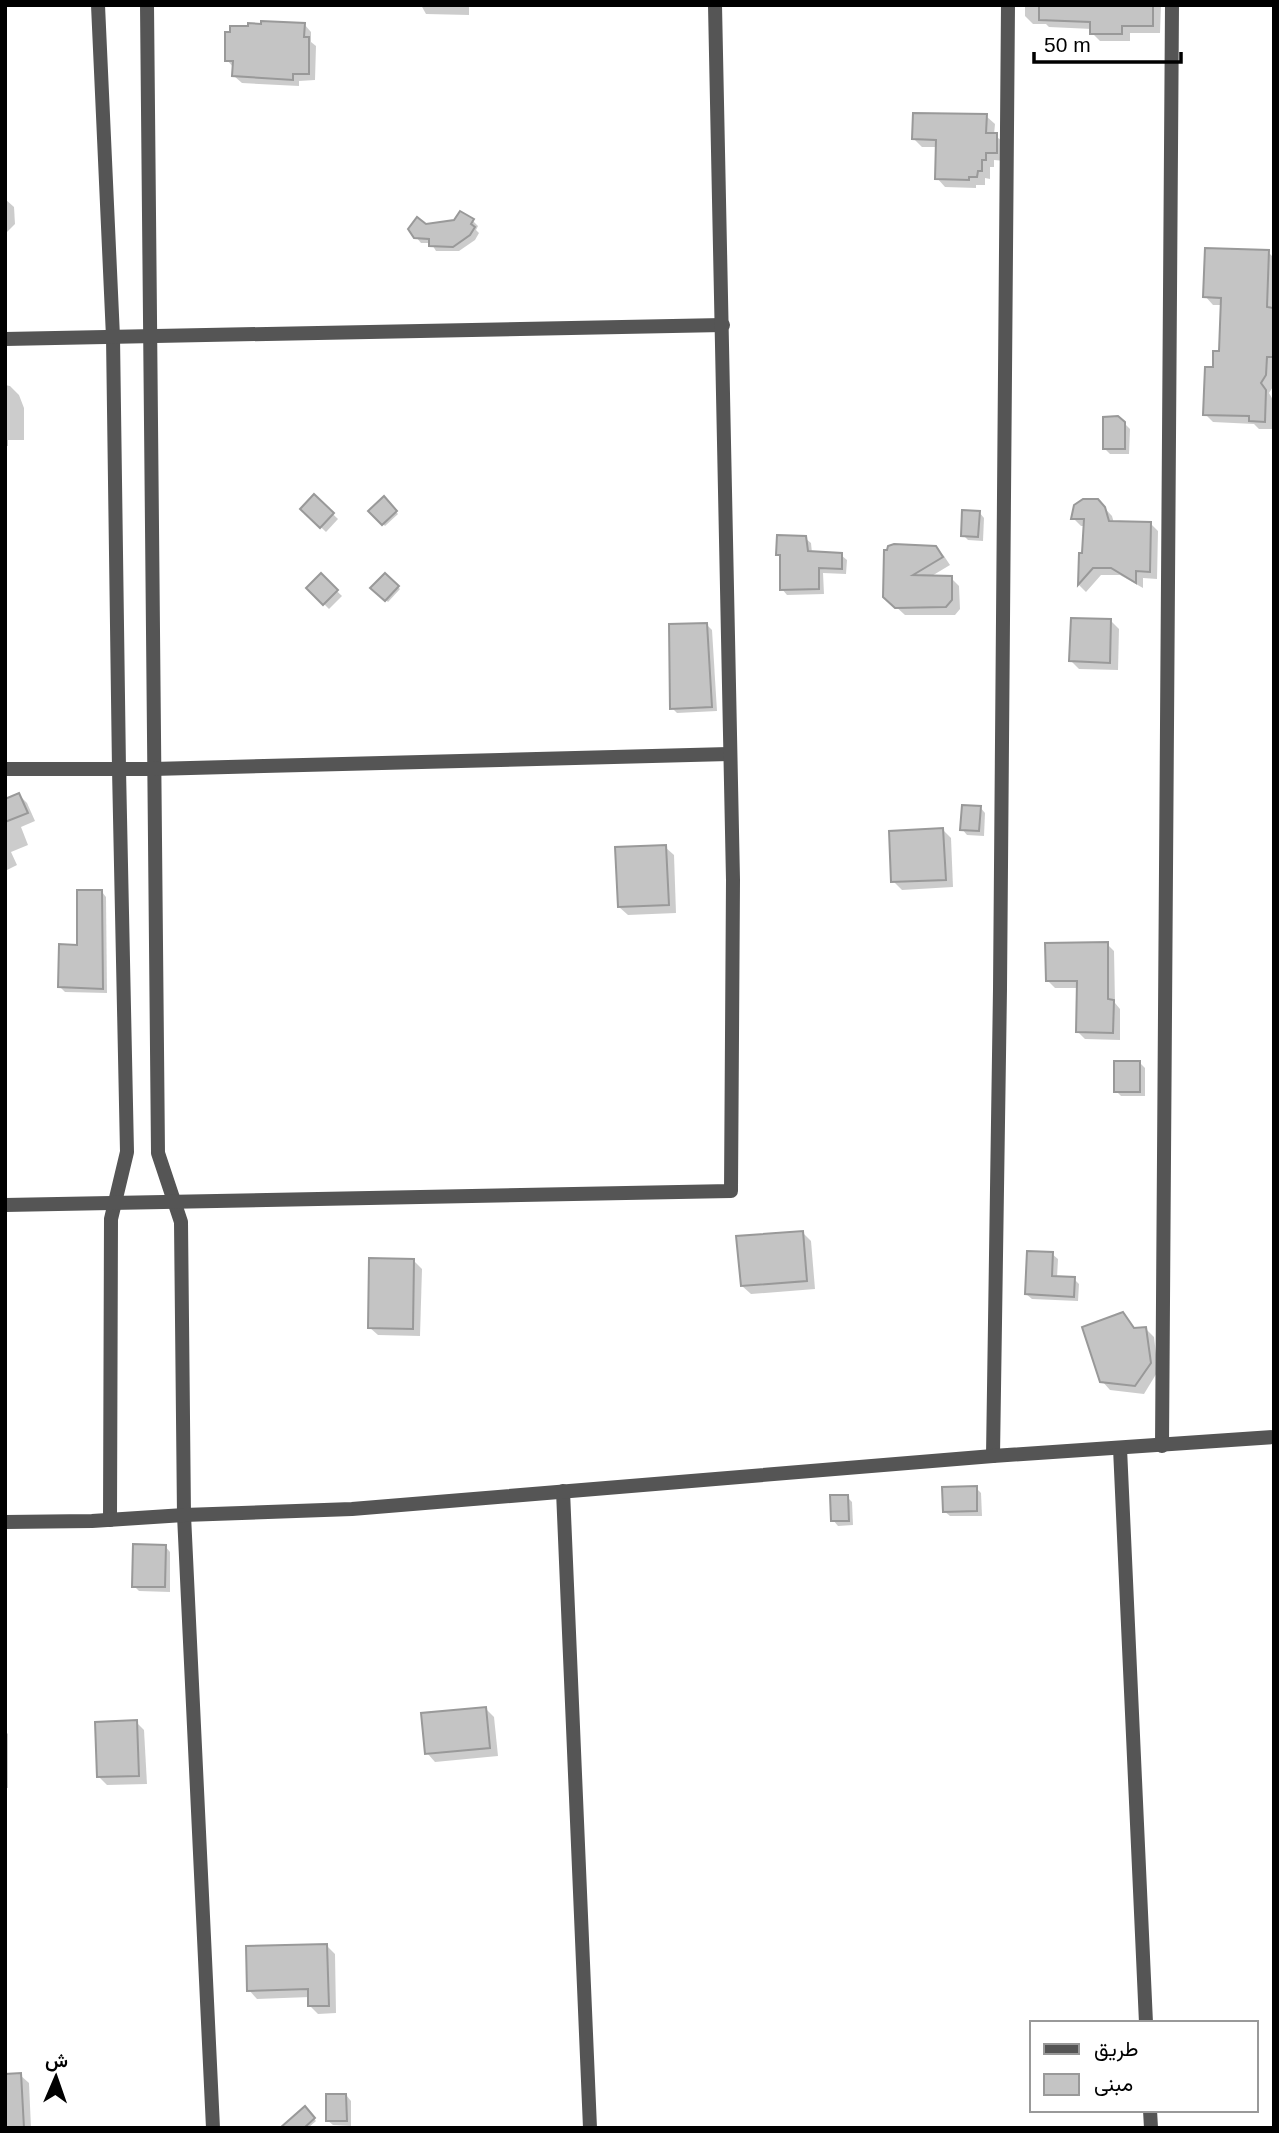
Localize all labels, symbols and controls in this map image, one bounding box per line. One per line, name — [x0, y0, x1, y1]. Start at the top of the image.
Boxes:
scale bar — [1034, 21, 1181, 65]
text: 50 m — [1044, 33, 1091, 56]
legend — [1030, 2021, 1258, 2112]
text: طريق — [1094, 2037, 1139, 2062]
north arrow — [21, 2042, 91, 2112]
text: ش — [45, 2050, 69, 2072]
text: مبنى — [1094, 2072, 1133, 2096]

